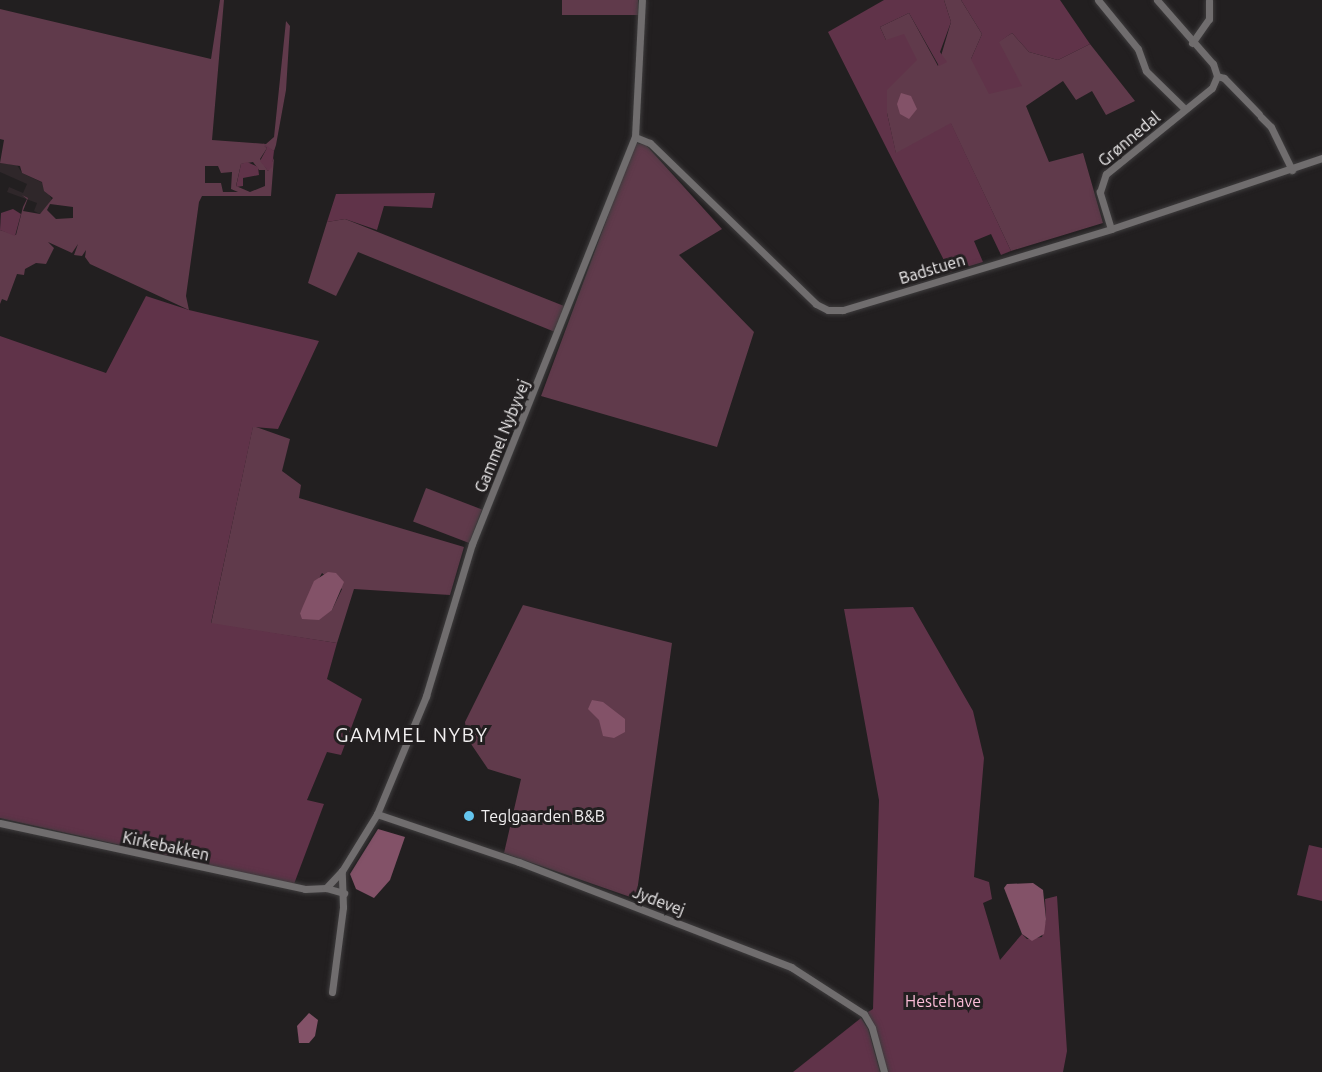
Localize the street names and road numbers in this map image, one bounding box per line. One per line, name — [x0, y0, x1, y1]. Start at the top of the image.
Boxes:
street label: Grønnedal — [1094, 108, 1164, 170]
street label: Badstuen — [897, 250, 967, 288]
street label: Gammel Nybyvej — [471, 377, 533, 495]
street label: Kirkebakken — [121, 827, 211, 865]
street label: Jydevej — [630, 882, 688, 920]

